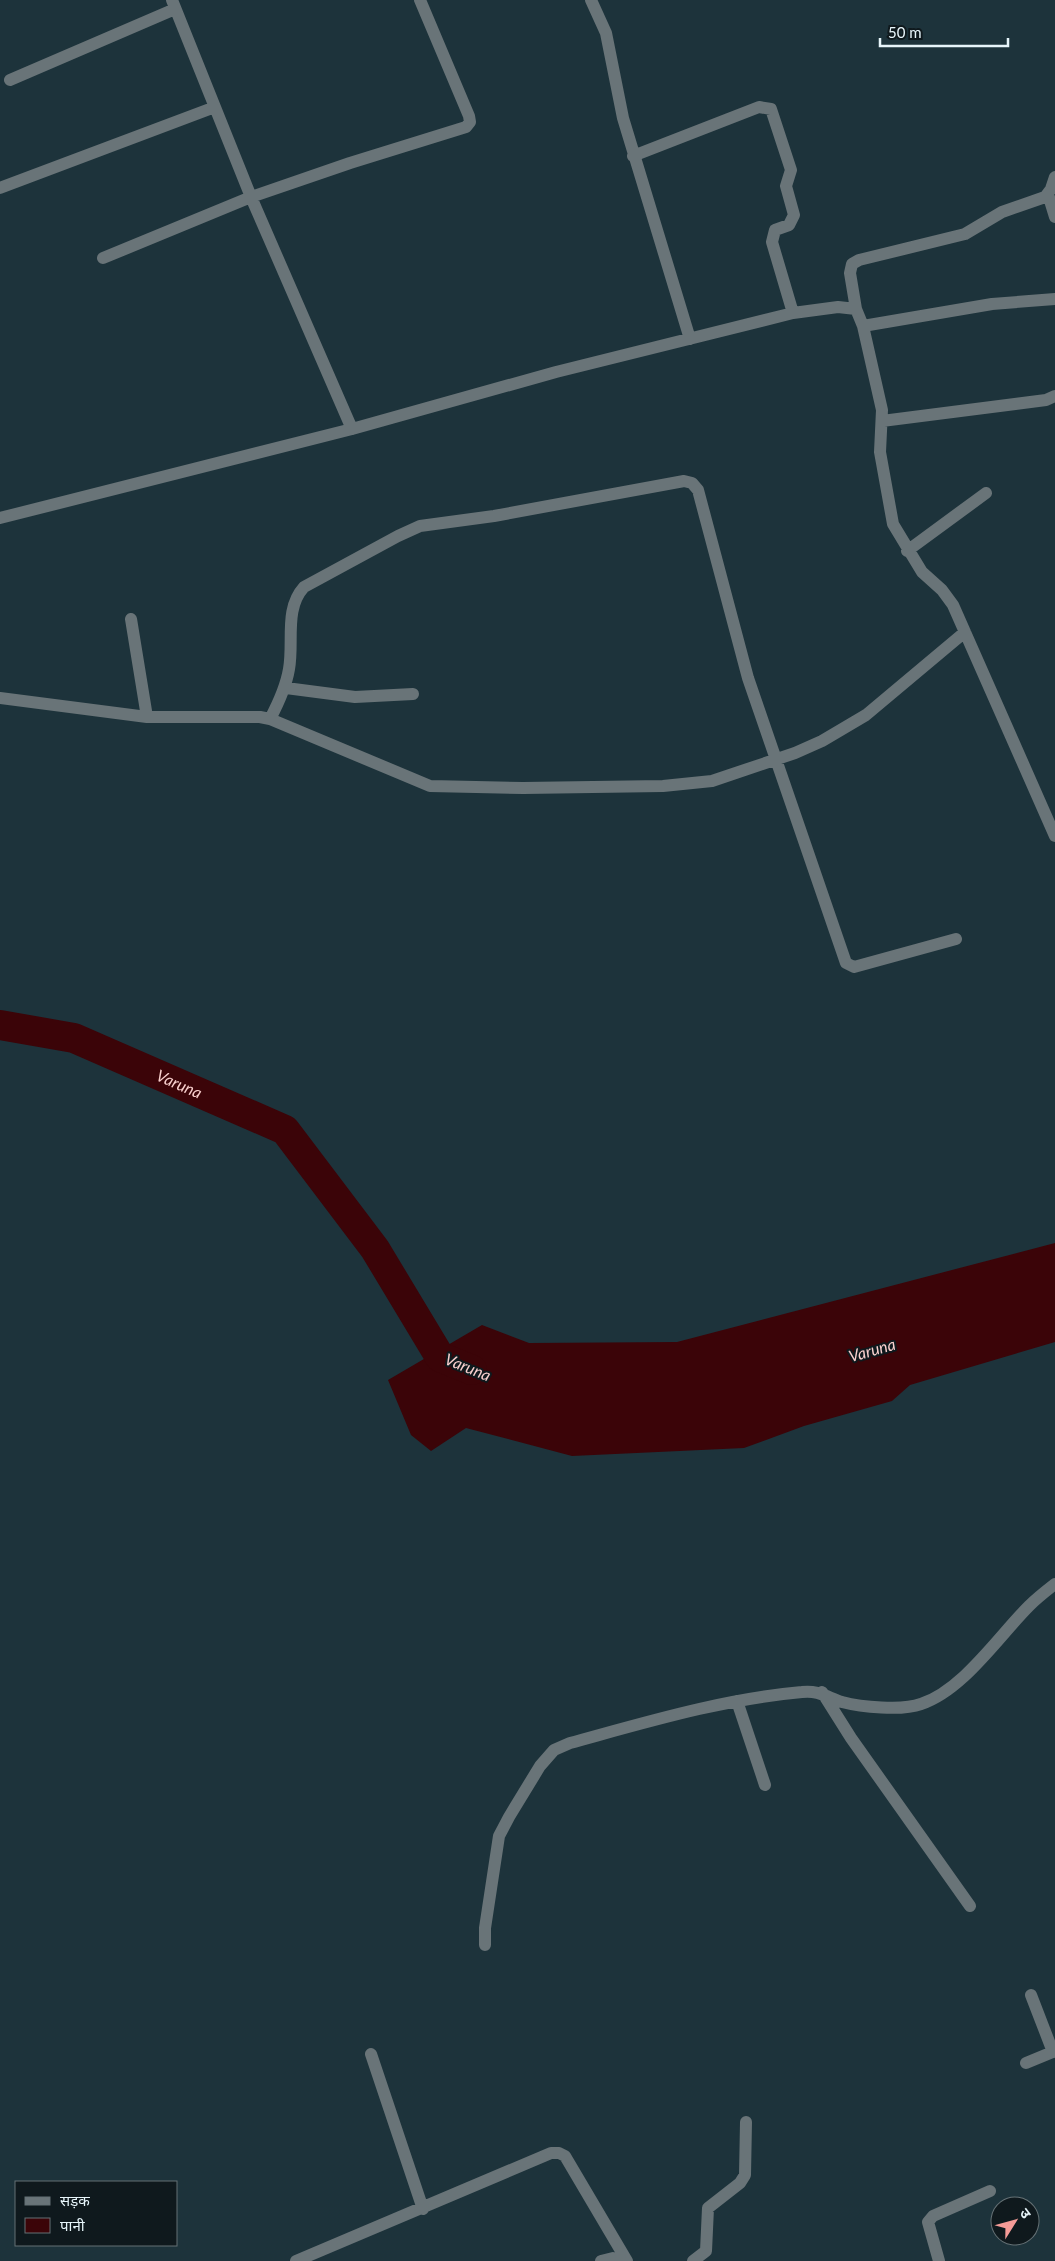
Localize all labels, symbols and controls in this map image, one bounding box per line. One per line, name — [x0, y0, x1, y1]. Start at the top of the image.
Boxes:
scale bar — [880, 15, 1008, 47]
text: 50 m — [888, 23, 922, 41]
water label: Varuna — [154, 1065, 205, 1102]
water label: Varuna — [846, 1334, 897, 1365]
water label: Varuna — [442, 1349, 494, 1384]
legend — [15, 2181, 178, 2246]
text: सड़क — [60, 2191, 90, 2209]
north arrow — [990, 2196, 1040, 2246]
text: उ — [1017, 2204, 1036, 2222]
text: पानी — [60, 2216, 86, 2234]

